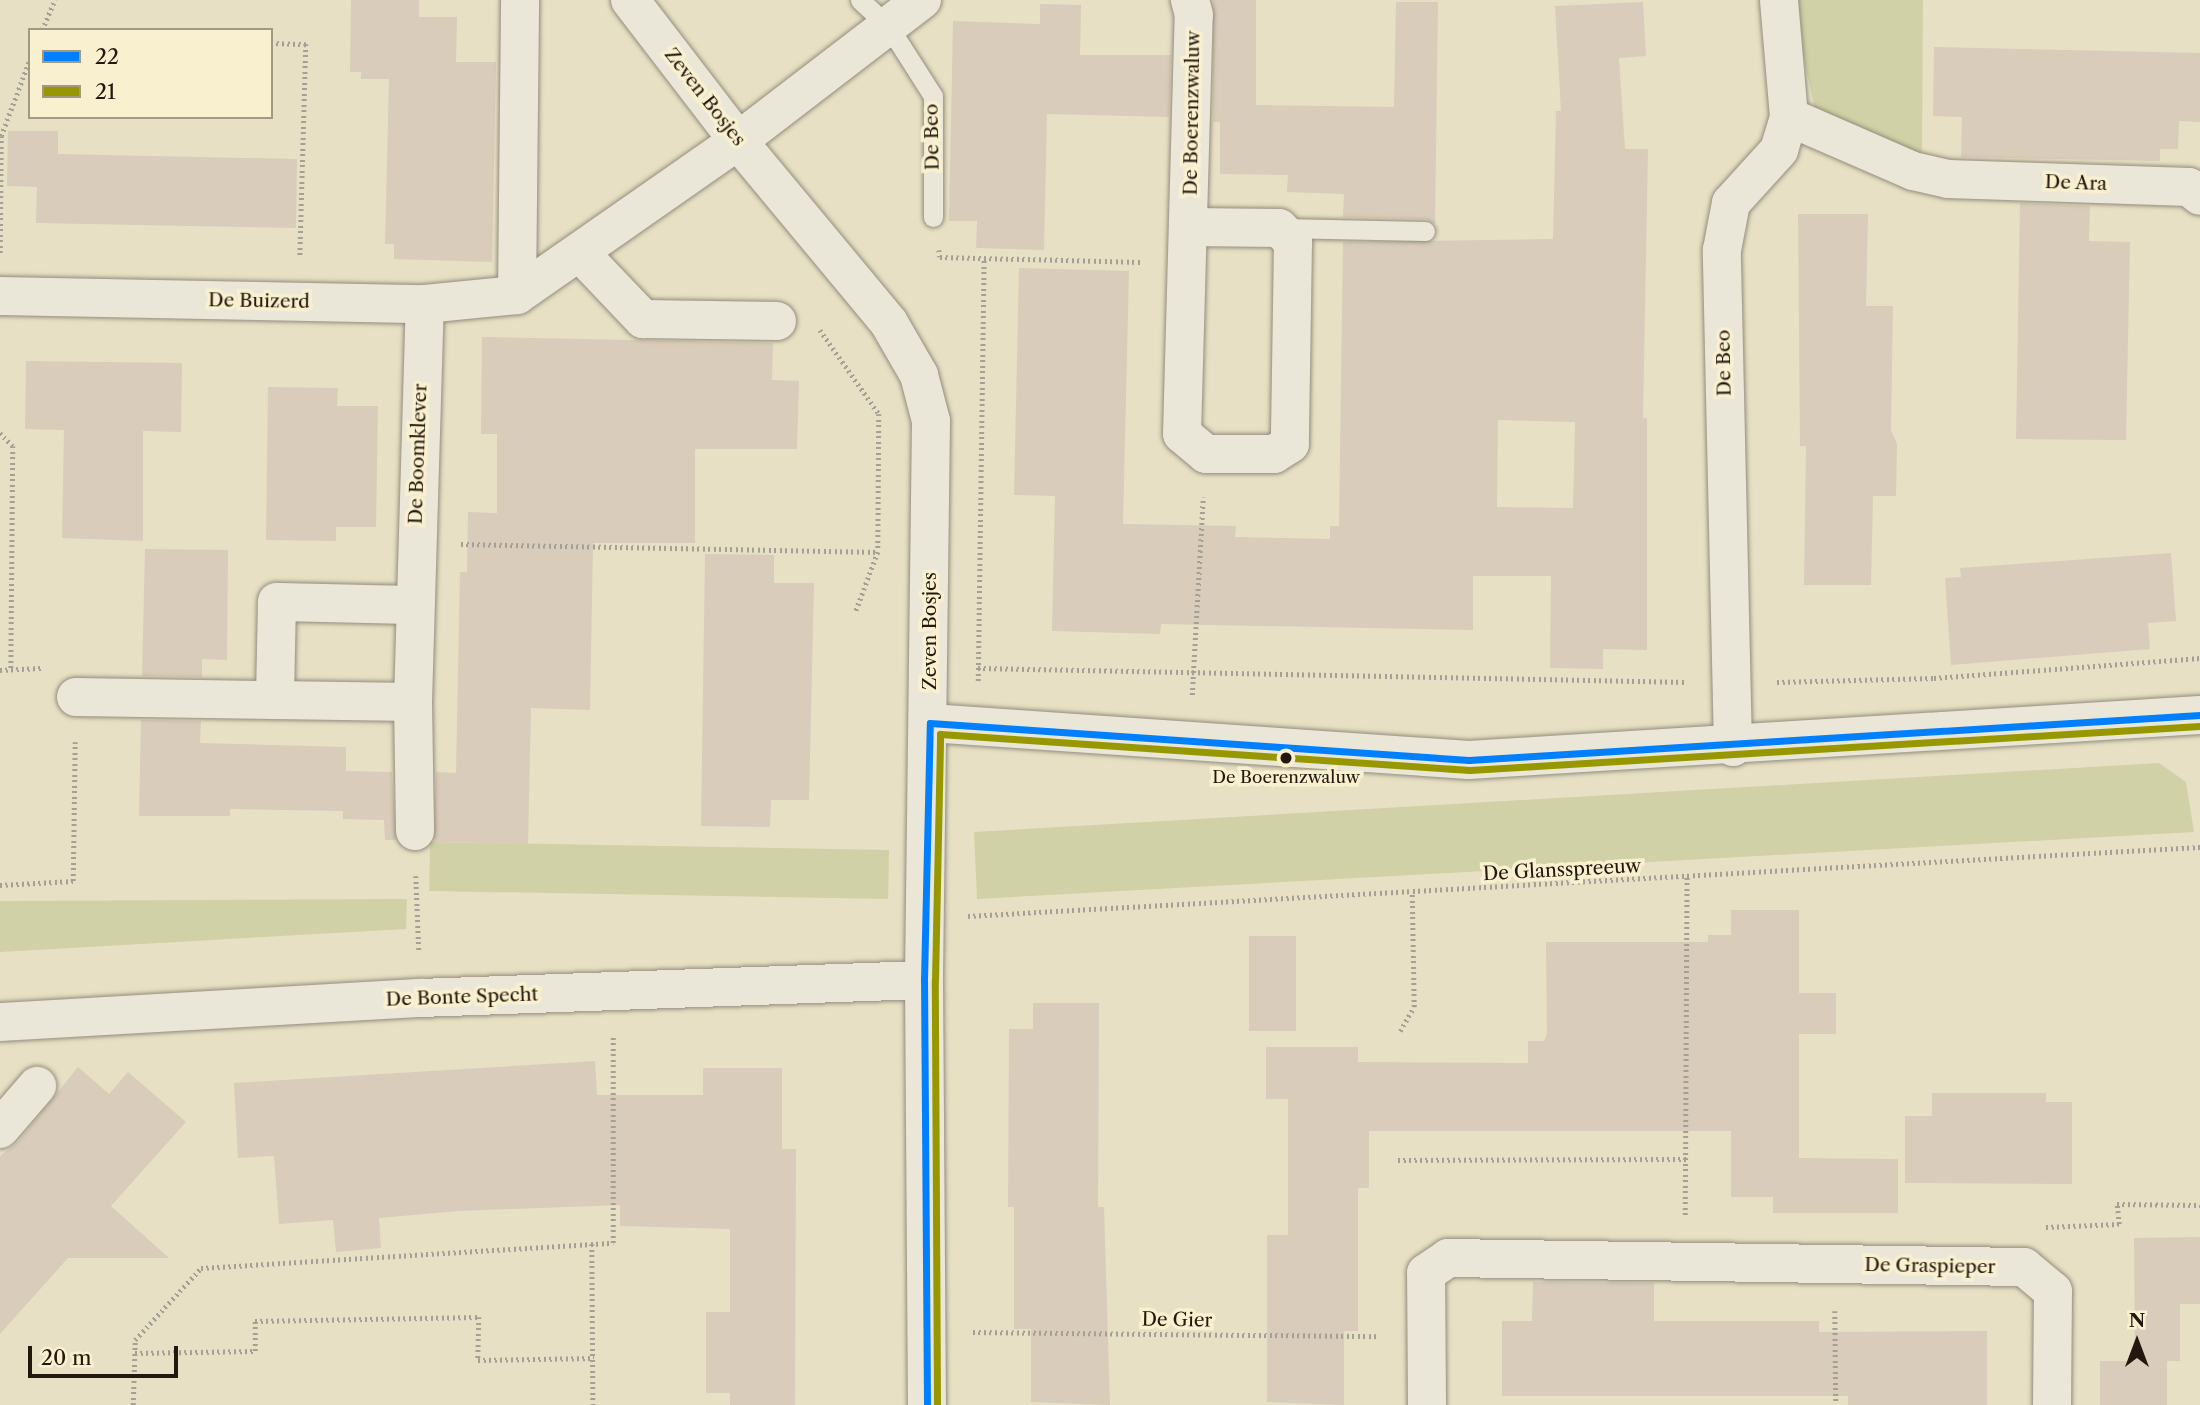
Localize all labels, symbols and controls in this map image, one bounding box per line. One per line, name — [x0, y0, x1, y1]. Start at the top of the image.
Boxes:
legend — [28, 28, 273, 119]
street label: De Boerenzwaluw — [1179, 30, 1205, 196]
street label: Zeven Bosjes — [660, 43, 750, 151]
text: 22 — [95, 44, 119, 69]
text: 21 — [95, 79, 116, 104]
street label: De Beo — [920, 103, 944, 171]
street label: De Ara — [2044, 171, 2108, 195]
street label: De Buizerd — [208, 289, 310, 313]
street label: De Beo — [1712, 329, 1736, 397]
street label: De Boomklever — [404, 383, 432, 525]
street label: Zeven Bosjes — [919, 572, 941, 690]
marker: De Boerenzwaluw — [1279, 751, 1293, 765]
place label: De Boerenzwaluw — [1212, 768, 1360, 788]
street label: De Glansspreeuw — [1482, 854, 1642, 886]
street label: De Bonte Specht — [385, 983, 539, 1011]
street label: De Graspieper — [1864, 1253, 1996, 1279]
north arrow — [2102, 1307, 2172, 1377]
street label: De Gier — [1141, 1308, 1213, 1332]
text: N — [2129, 1309, 2145, 1332]
scale bar — [32, 1332, 182, 1376]
text: 20 m — [41, 1345, 92, 1370]

